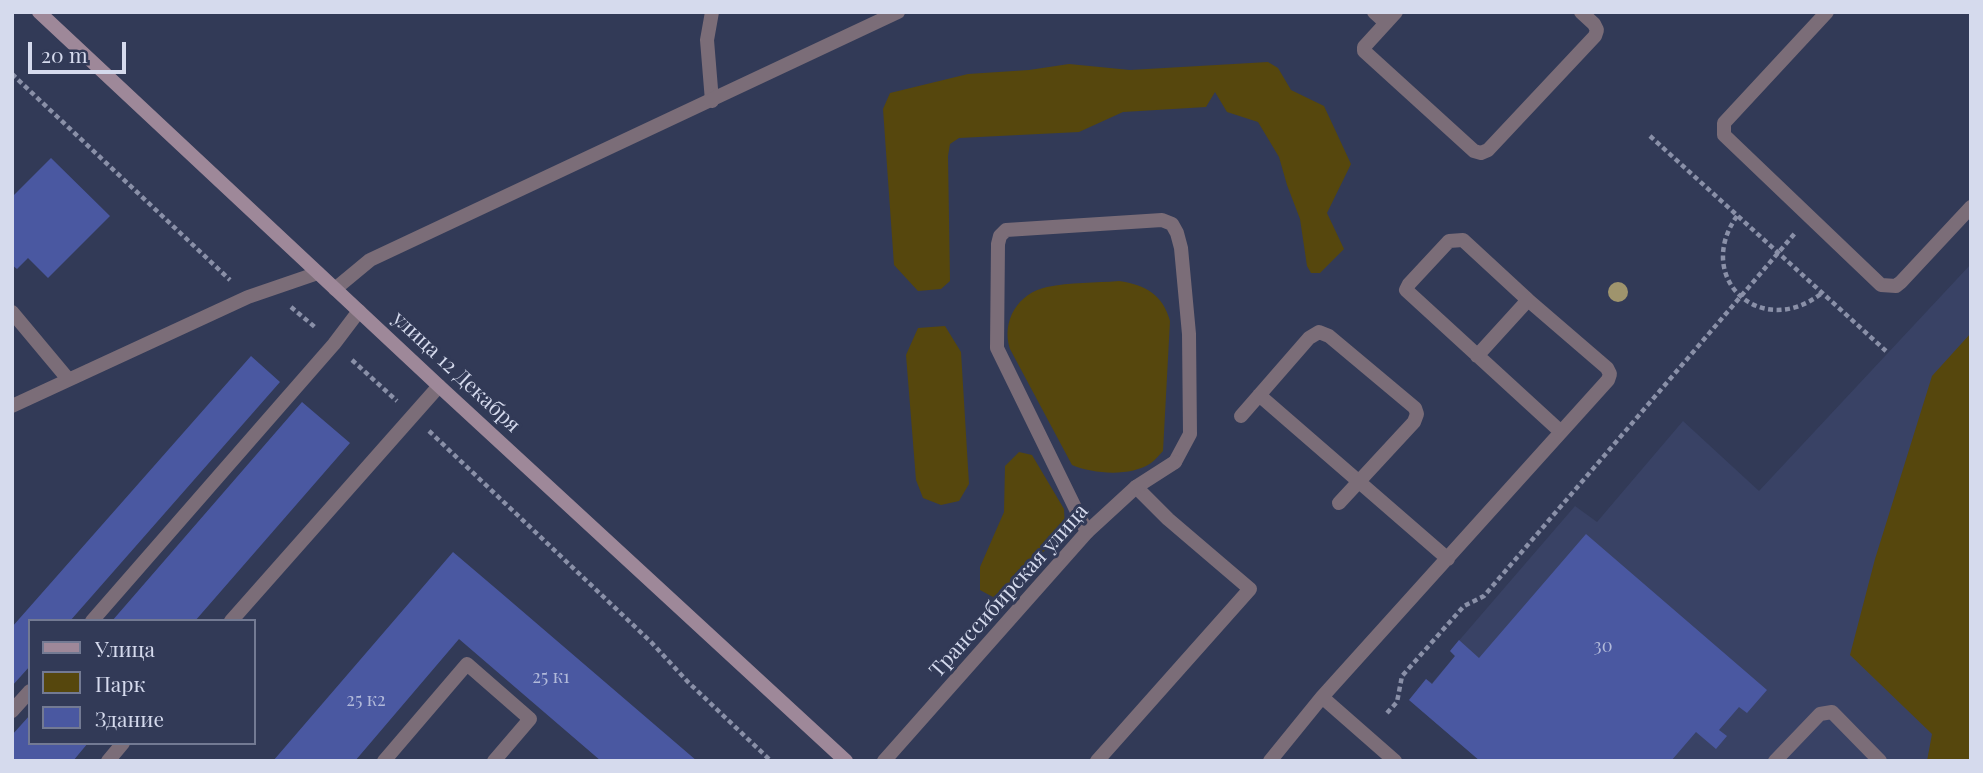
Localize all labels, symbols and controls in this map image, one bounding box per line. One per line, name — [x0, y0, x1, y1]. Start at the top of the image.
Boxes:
scale bar — [32, 28, 130, 72]
text: 20 m — [41, 40, 88, 68]
street label: улица 12 Декабря — [387, 306, 525, 438]
street label: Транссибирская улица — [924, 499, 1094, 683]
legend — [28, 619, 256, 745]
text: Улица — [95, 634, 155, 662]
house number: 30 — [1594, 635, 1612, 657]
house number: 25 к1 — [532, 666, 570, 688]
text: Парк — [95, 669, 145, 697]
house number: 25 к2 — [346, 689, 386, 711]
text: Здание — [95, 704, 164, 732]

